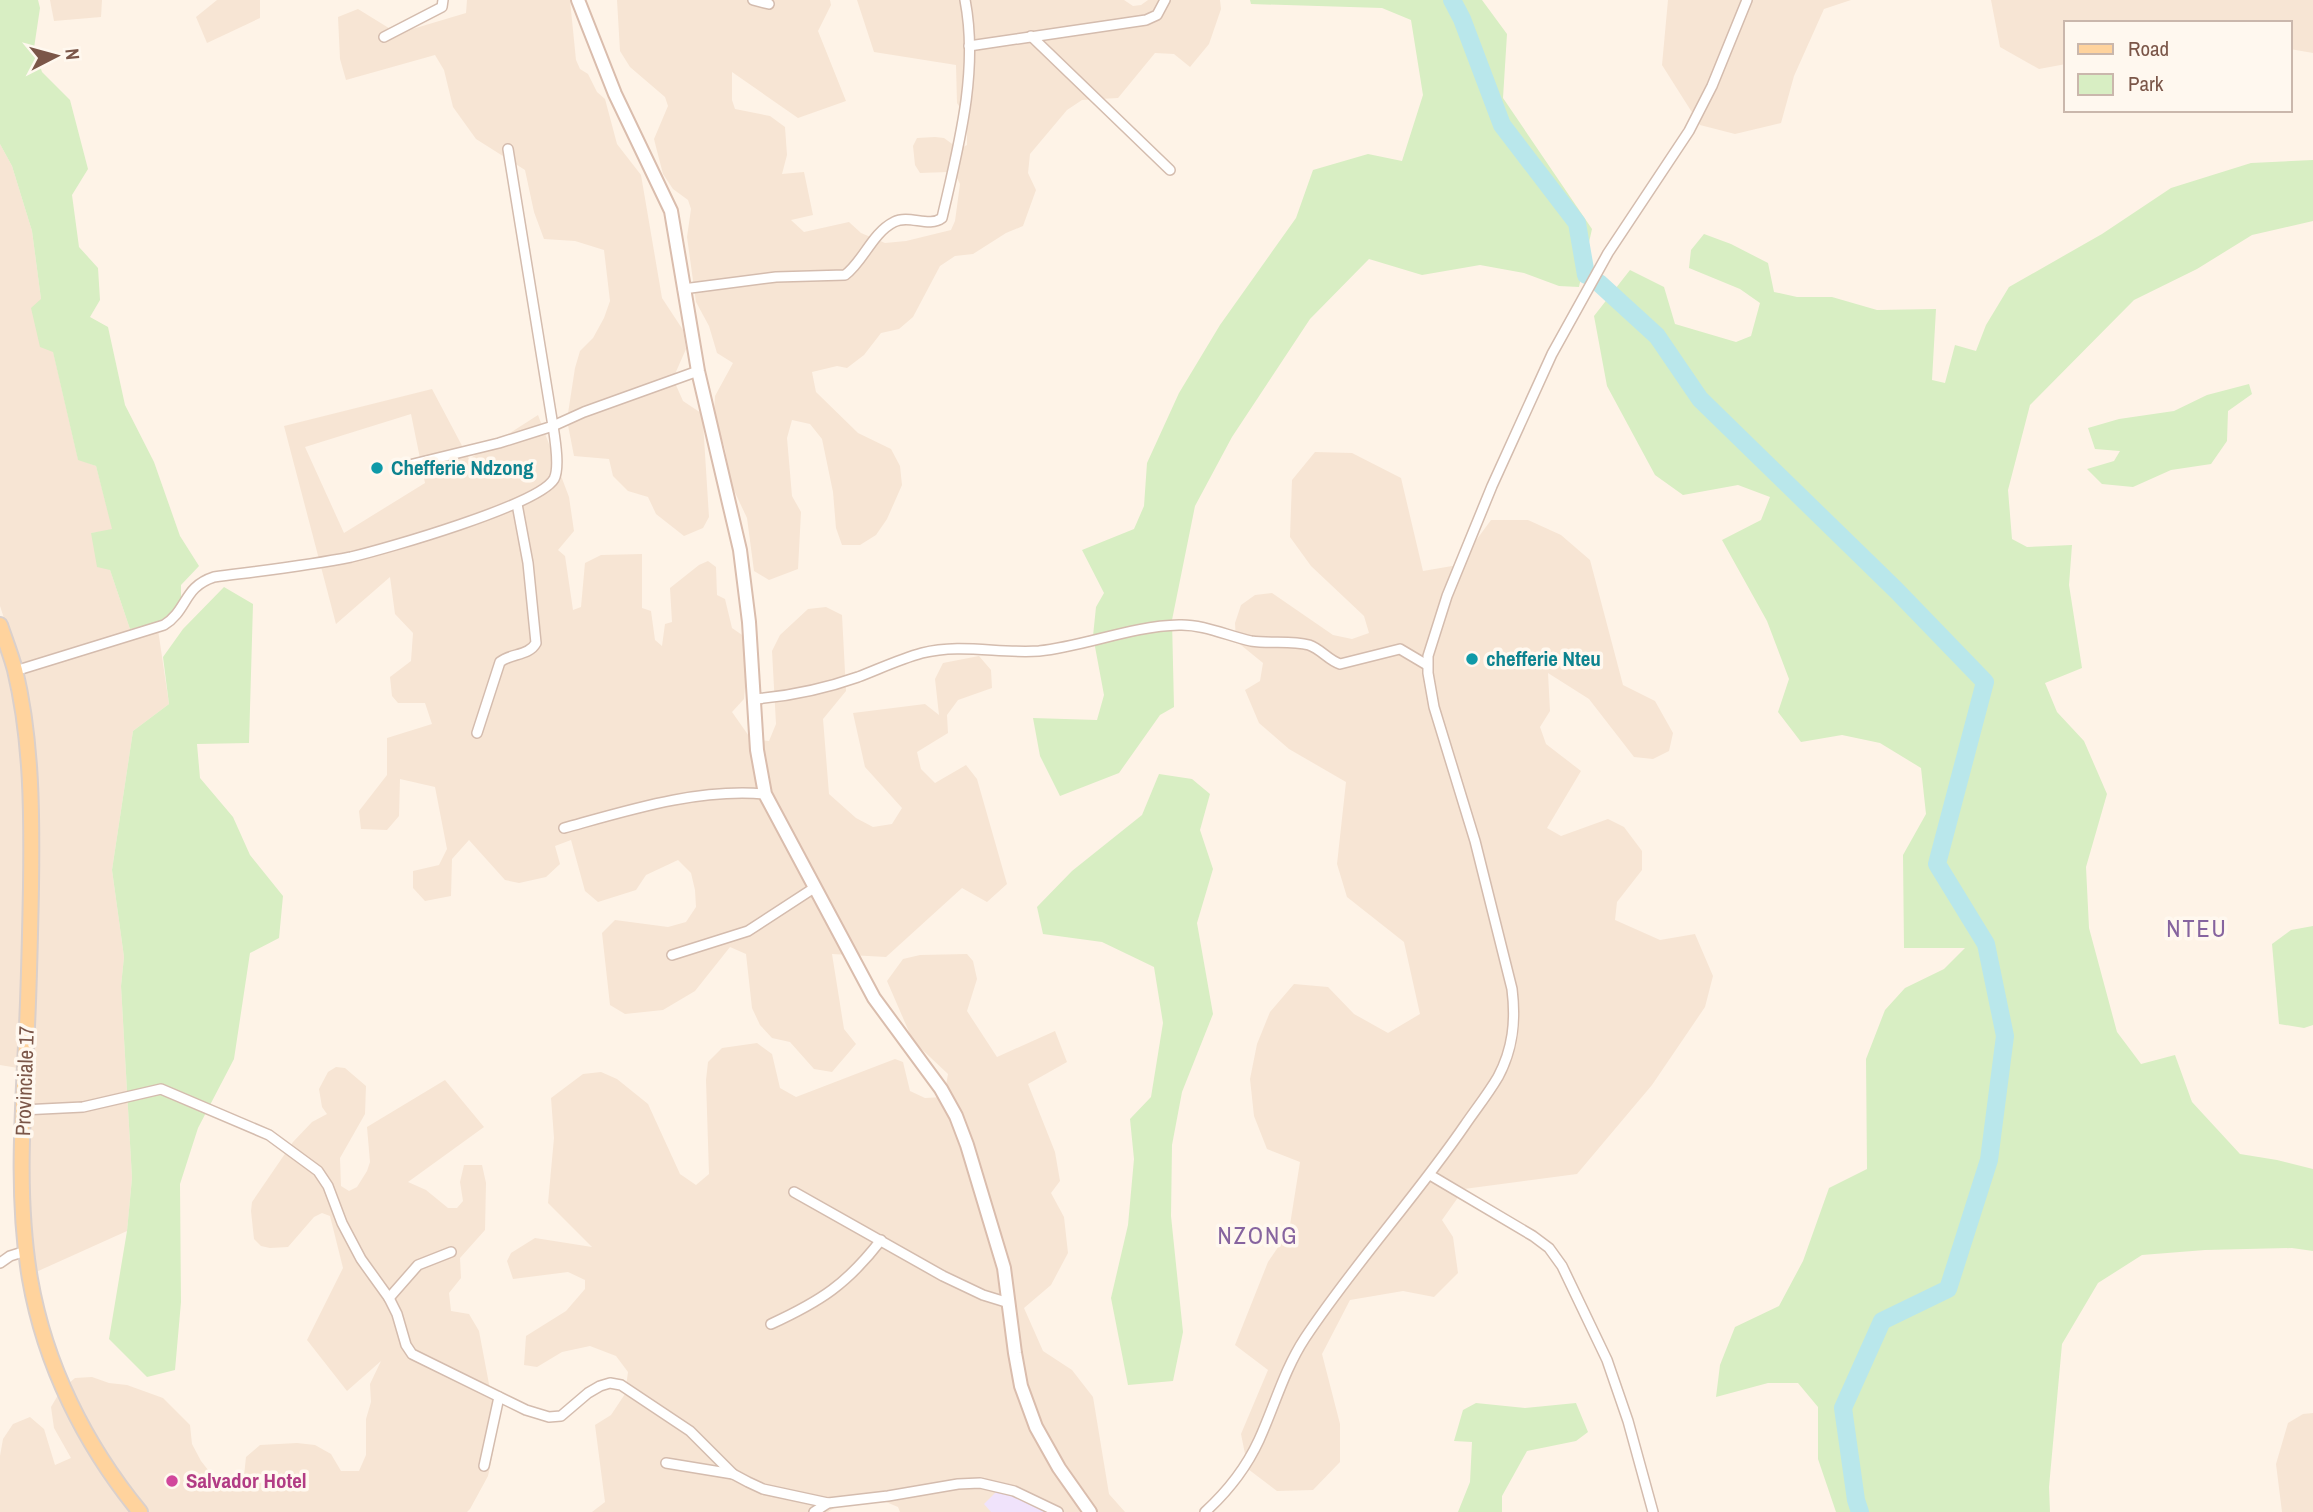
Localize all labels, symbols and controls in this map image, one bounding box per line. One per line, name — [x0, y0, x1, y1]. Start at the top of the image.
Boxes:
north arrow — [21, 21, 91, 91]
legend — [2064, 21, 2292, 112]
text: Road — [2128, 34, 2169, 63]
text: N — [59, 47, 86, 61]
text: Park — [2128, 69, 2164, 98]
place label: Chefferie Ndzong — [391, 453, 534, 482]
marker: Chefferie Ndzong — [369, 460, 385, 476]
place label: chefferie Nteu — [1486, 644, 1601, 673]
marker: chefferie Nteu — [1464, 651, 1480, 667]
district label: NTEU — [2166, 912, 2228, 944]
street label: Provinciale 17 — [8, 1025, 41, 1137]
district label: NZONG — [1217, 1219, 1299, 1251]
place label: Salvador Hotel — [186, 1466, 307, 1495]
marker: Salvador Hotel — [164, 1473, 180, 1489]

